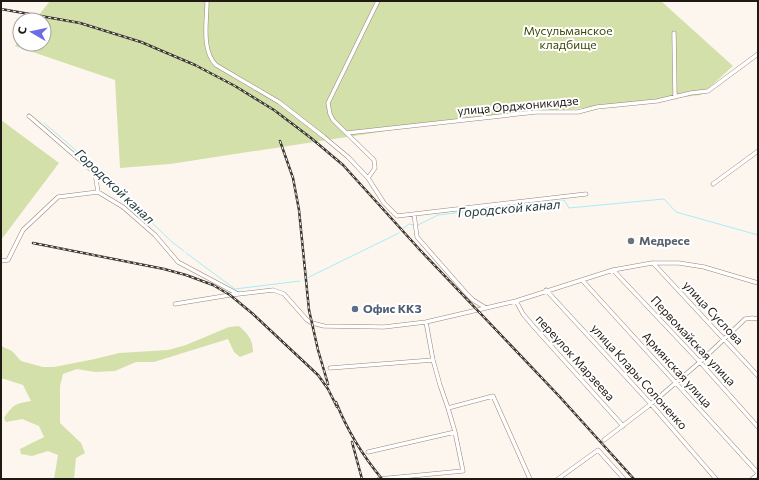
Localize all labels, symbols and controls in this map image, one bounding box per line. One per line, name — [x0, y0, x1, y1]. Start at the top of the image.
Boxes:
north arrow — [12, 12, 52, 52]
park label: Мусульманское кладбище — [523, 23, 613, 51]
text: С — [15, 25, 29, 35]
street label: улица Орджоникидзе — [457, 93, 579, 117]
water label: Городской канал — [72, 145, 159, 227]
water label: Городской канал — [457, 195, 562, 220]
place label: Медресе — [639, 233, 690, 247]
marker: Медресе — [626, 236, 636, 246]
street label: улица Суслова — [681, 278, 747, 347]
street label: Первомайская улица — [649, 293, 739, 388]
place label: Офис ККЗ — [363, 301, 421, 315]
marker: Офис ККЗ — [350, 304, 360, 314]
street label: переулок Марзеева — [534, 312, 618, 403]
street label: улица Клары Солоненко — [589, 321, 691, 432]
street label: Армянская улица — [640, 329, 715, 410]

